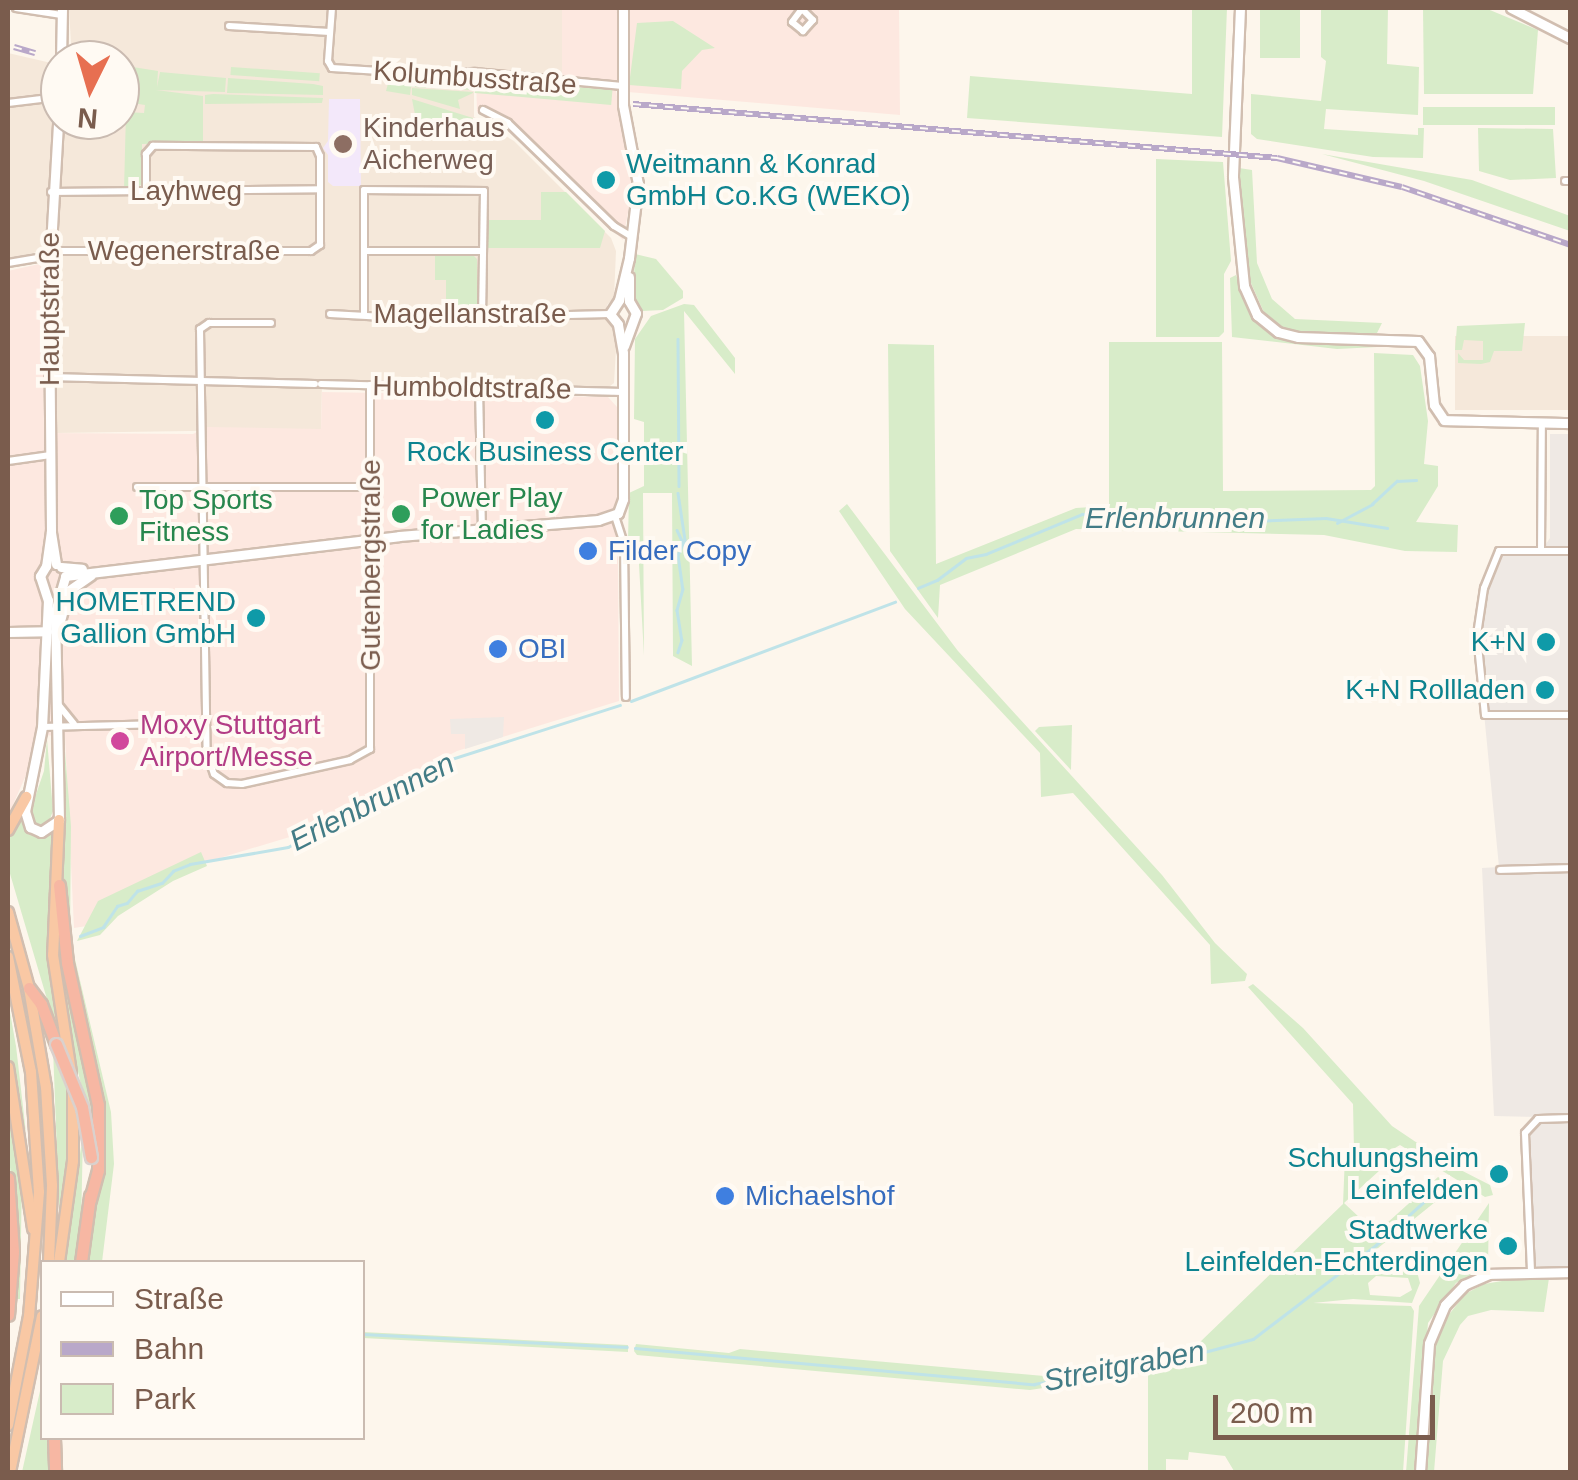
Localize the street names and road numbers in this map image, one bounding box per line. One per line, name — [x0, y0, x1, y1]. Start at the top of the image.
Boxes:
street label: Kolumbusstraße — [372, 54, 578, 102]
street label: Layhweg — [130, 174, 242, 208]
street label: Hauptstraße — [33, 232, 67, 386]
street label: Wegenerstraße — [88, 234, 280, 268]
street label: Magellanstraße — [374, 297, 566, 331]
street label: Humboldtstraße — [372, 369, 572, 407]
street label: Gutenbergstraße — [354, 459, 388, 671]

